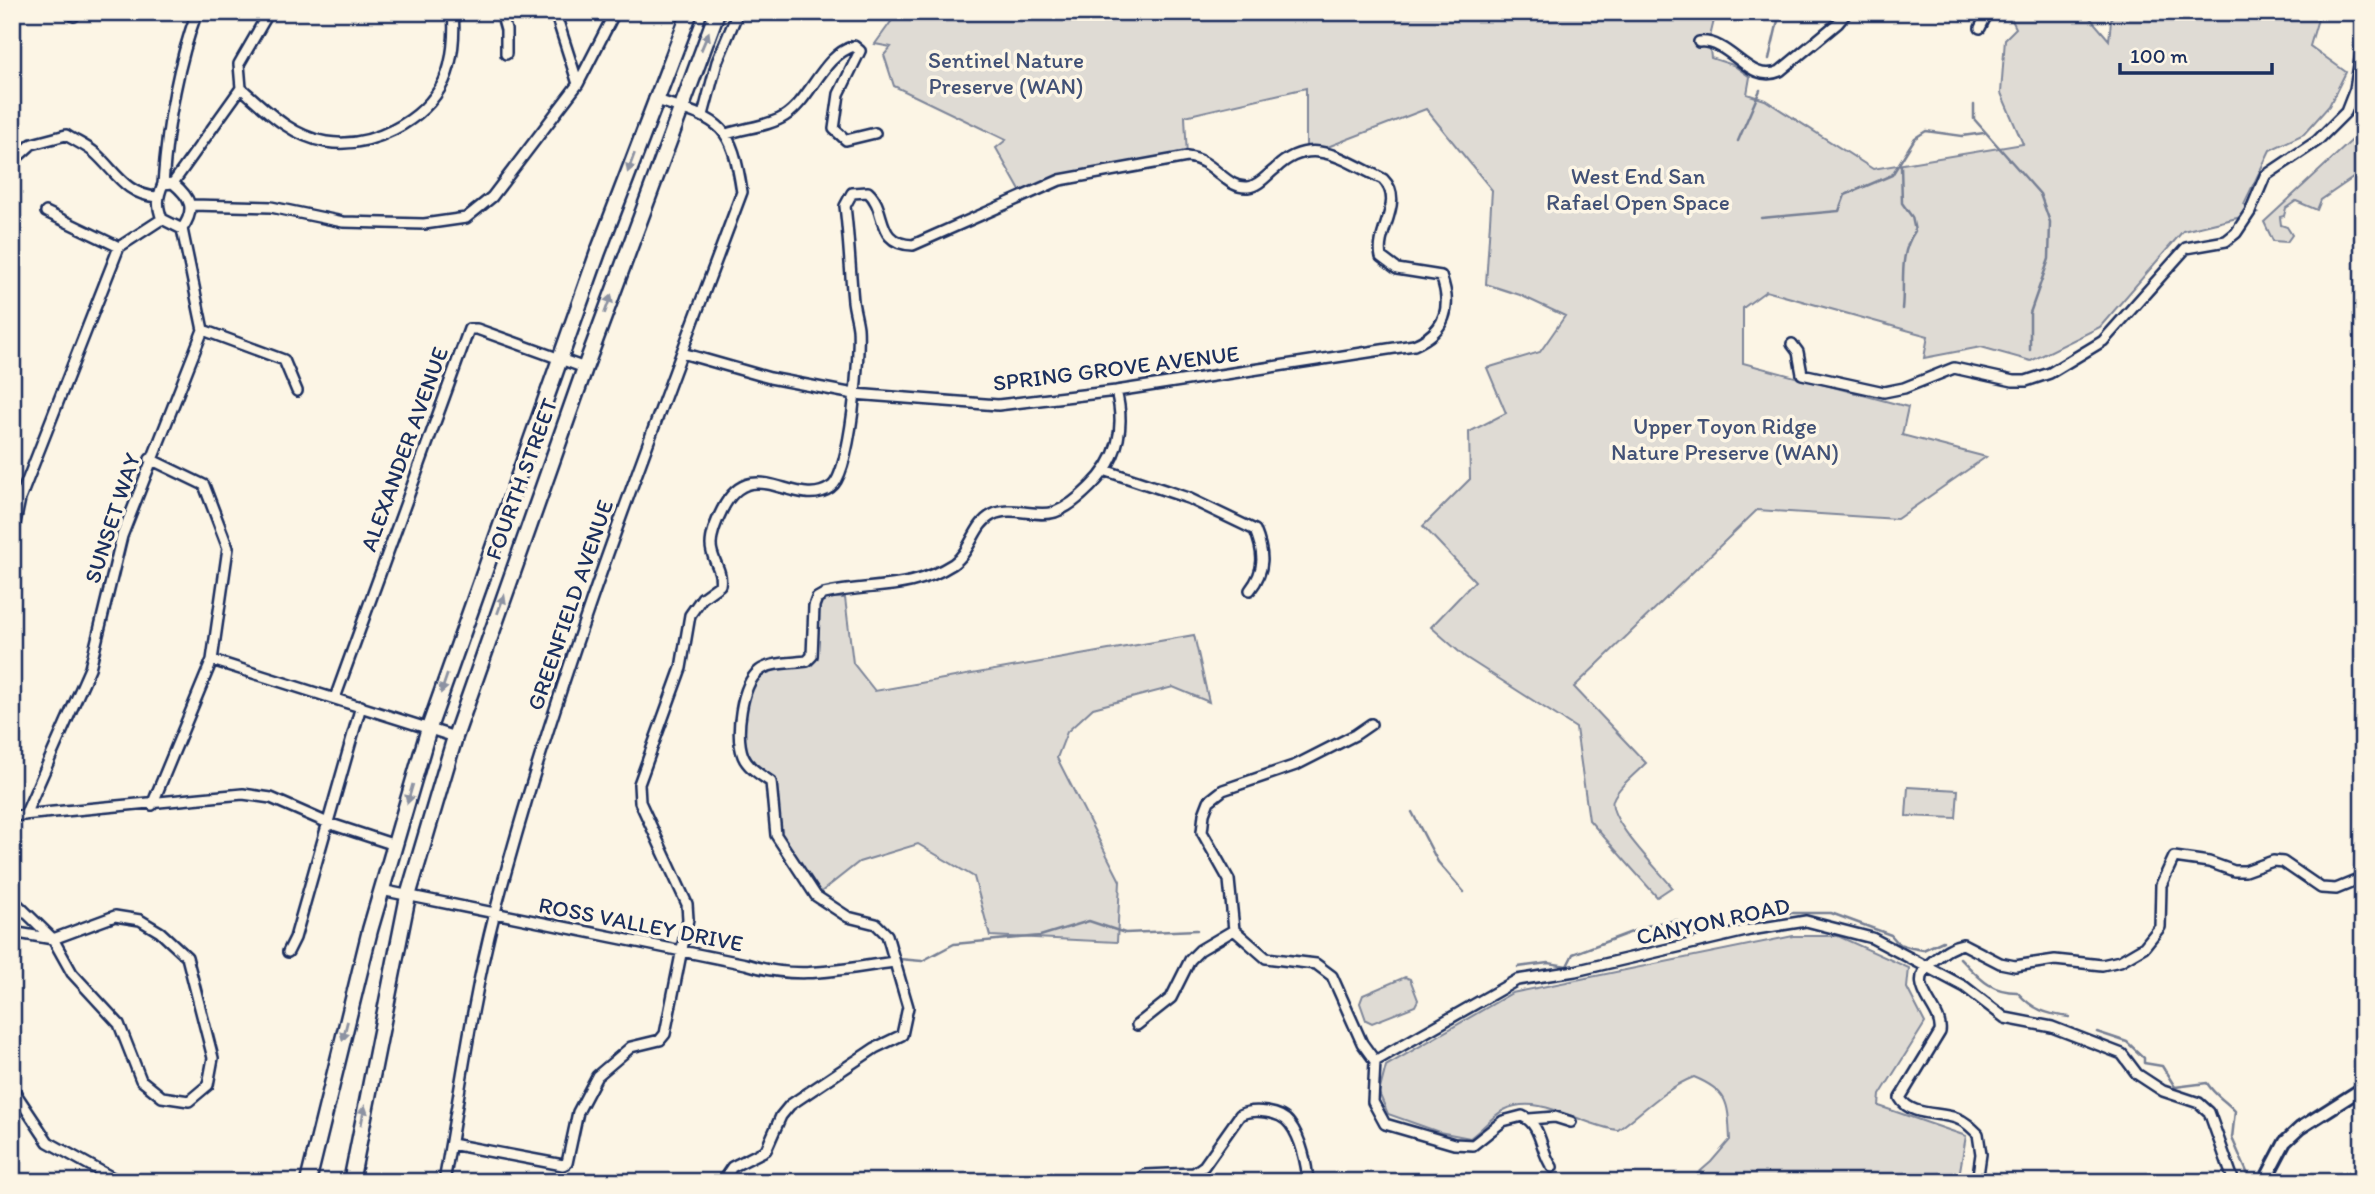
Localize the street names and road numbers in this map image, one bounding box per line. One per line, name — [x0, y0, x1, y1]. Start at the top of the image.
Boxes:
street label: SPRING GROVE AVENUE — [991, 339, 1241, 397]
street label: ALEXANDER AVENUE — [354, 343, 454, 555]
street label: FOURTH STREET — [479, 394, 563, 564]
street label: SUNSET WAY — [78, 449, 146, 587]
street label: GREENFIELD AVENUE — [521, 496, 619, 714]
street label: ROSS VALLEY DRIVE — [536, 890, 746, 958]
street label: CANYON ROAD — [1634, 891, 1792, 951]

